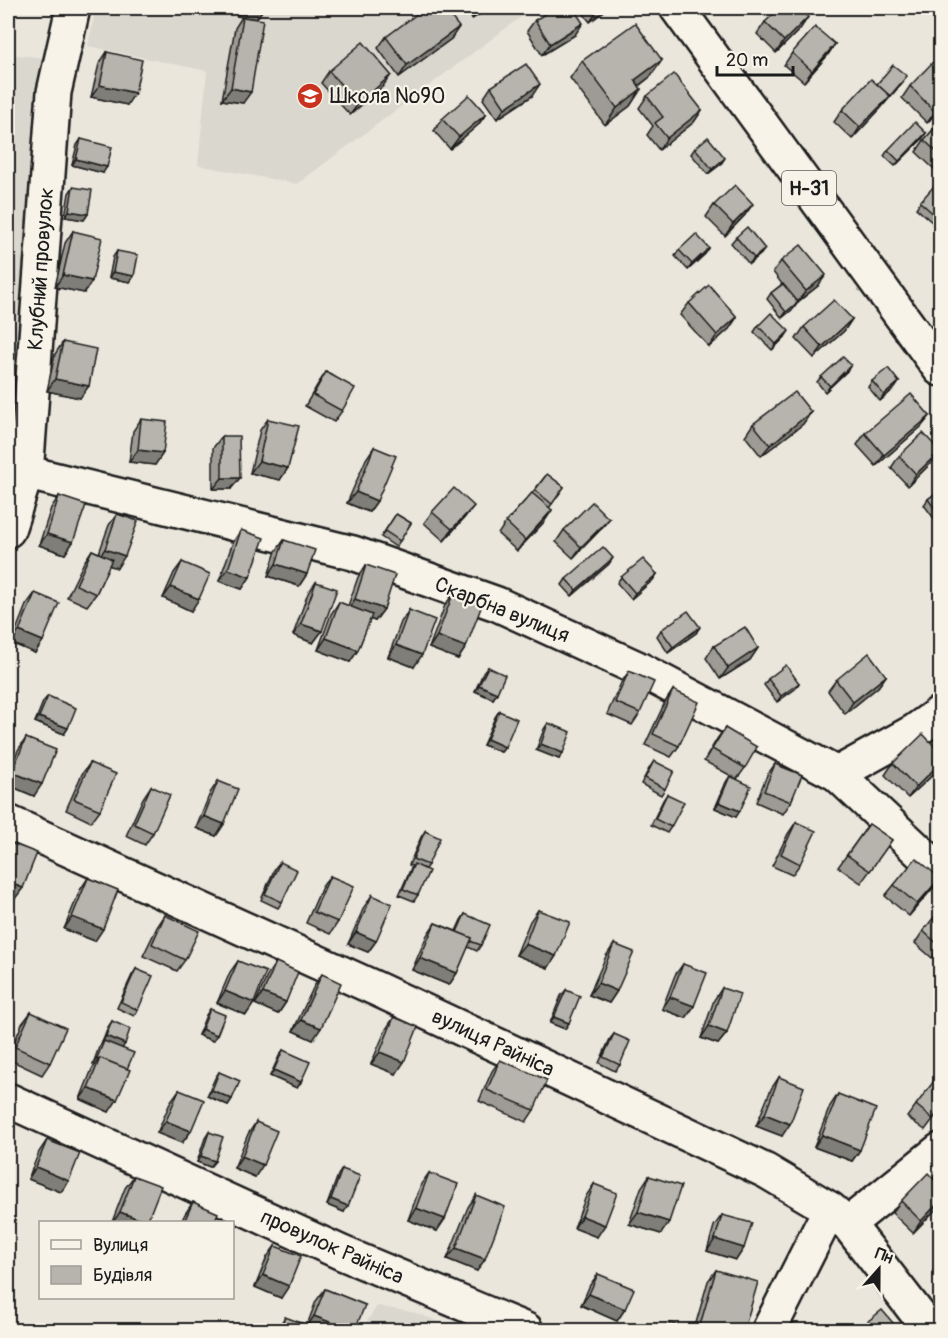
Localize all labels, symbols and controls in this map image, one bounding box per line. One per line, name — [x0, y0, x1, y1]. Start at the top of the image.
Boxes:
scale bar — [717, 39, 794, 77]
text: 20 m — [726, 49, 768, 72]
school or university icon: Школа №90 — [295, 81, 325, 111]
place label: Школа №90 — [330, 83, 445, 110]
road number: Н-31 — [782, 171, 836, 205]
street label: Клубний провулок — [22, 187, 60, 351]
street label: Скарбна вулиця — [431, 571, 573, 649]
street label: вулиця Райніса — [427, 1003, 559, 1083]
street label: провулок Райніса — [256, 1203, 408, 1291]
legend — [39, 1221, 234, 1299]
text: Вулиця — [93, 1234, 148, 1257]
north arrow — [849, 1239, 909, 1299]
text: Пн — [872, 1243, 896, 1268]
text: Будівля — [93, 1264, 152, 1287]

